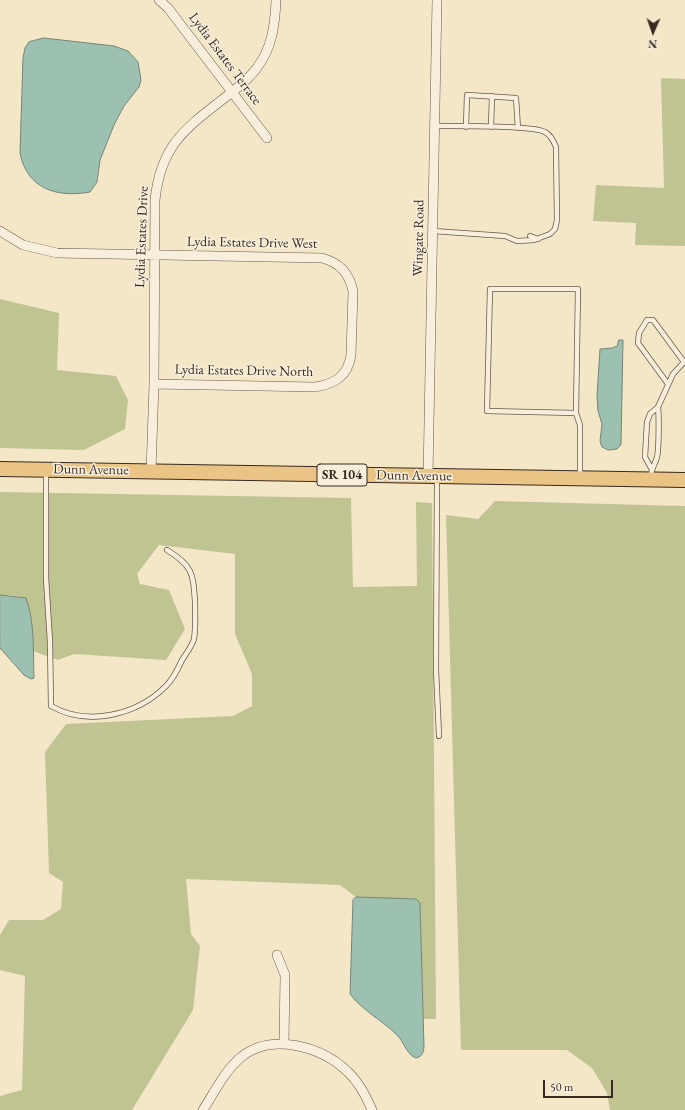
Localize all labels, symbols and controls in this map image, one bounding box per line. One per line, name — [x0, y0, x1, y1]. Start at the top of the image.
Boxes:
street label: Lydia Estates Terrace — [185, 10, 265, 108]
north arrow — [633, 12, 673, 52]
text: N — [648, 37, 657, 51]
street label: Lydia Estates Drive — [132, 186, 152, 288]
street label: Wingate Road — [410, 199, 428, 277]
street label: Lydia Estates Drive West — [187, 233, 317, 253]
street label: Lydia Estates Drive North — [174, 361, 314, 381]
street label: Dunn Avenue — [53, 461, 129, 479]
road number: SR 104 — [317, 464, 367, 486]
street label: Dunn Avenue — [376, 467, 452, 485]
scale bar — [545, 1072, 615, 1098]
text: 50 m — [550, 1079, 573, 1095]

